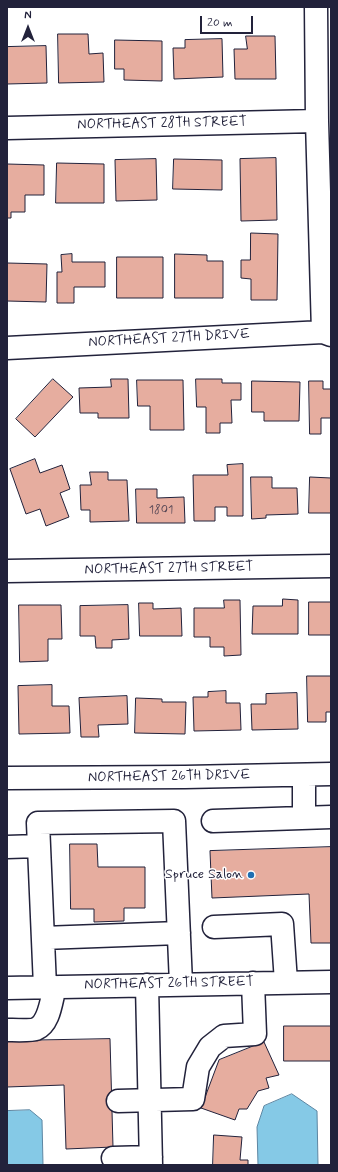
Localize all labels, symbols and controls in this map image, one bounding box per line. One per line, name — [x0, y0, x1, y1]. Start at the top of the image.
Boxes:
north arrow — [8, 8, 48, 48]
scale bar — [202, 8, 255, 34]
text: N — [24, 9, 32, 23]
text: 20 m — [207, 15, 233, 31]
street label: NORTHEAST 28TH STREET — [77, 114, 247, 134]
street label: NORTHEAST 27TH DRIVE — [88, 326, 250, 352]
house number: 1801 — [149, 503, 173, 517]
street label: NORTHEAST 27TH STREET — [84, 559, 254, 579]
street label: NORTHEAST 26TH DRIVE — [88, 767, 250, 787]
place label: Spruce Salon — [165, 867, 243, 883]
marker: Spruce Salon — [246, 870, 256, 880]
street label: NORTHEAST 26TH STREET — [84, 974, 254, 994]

